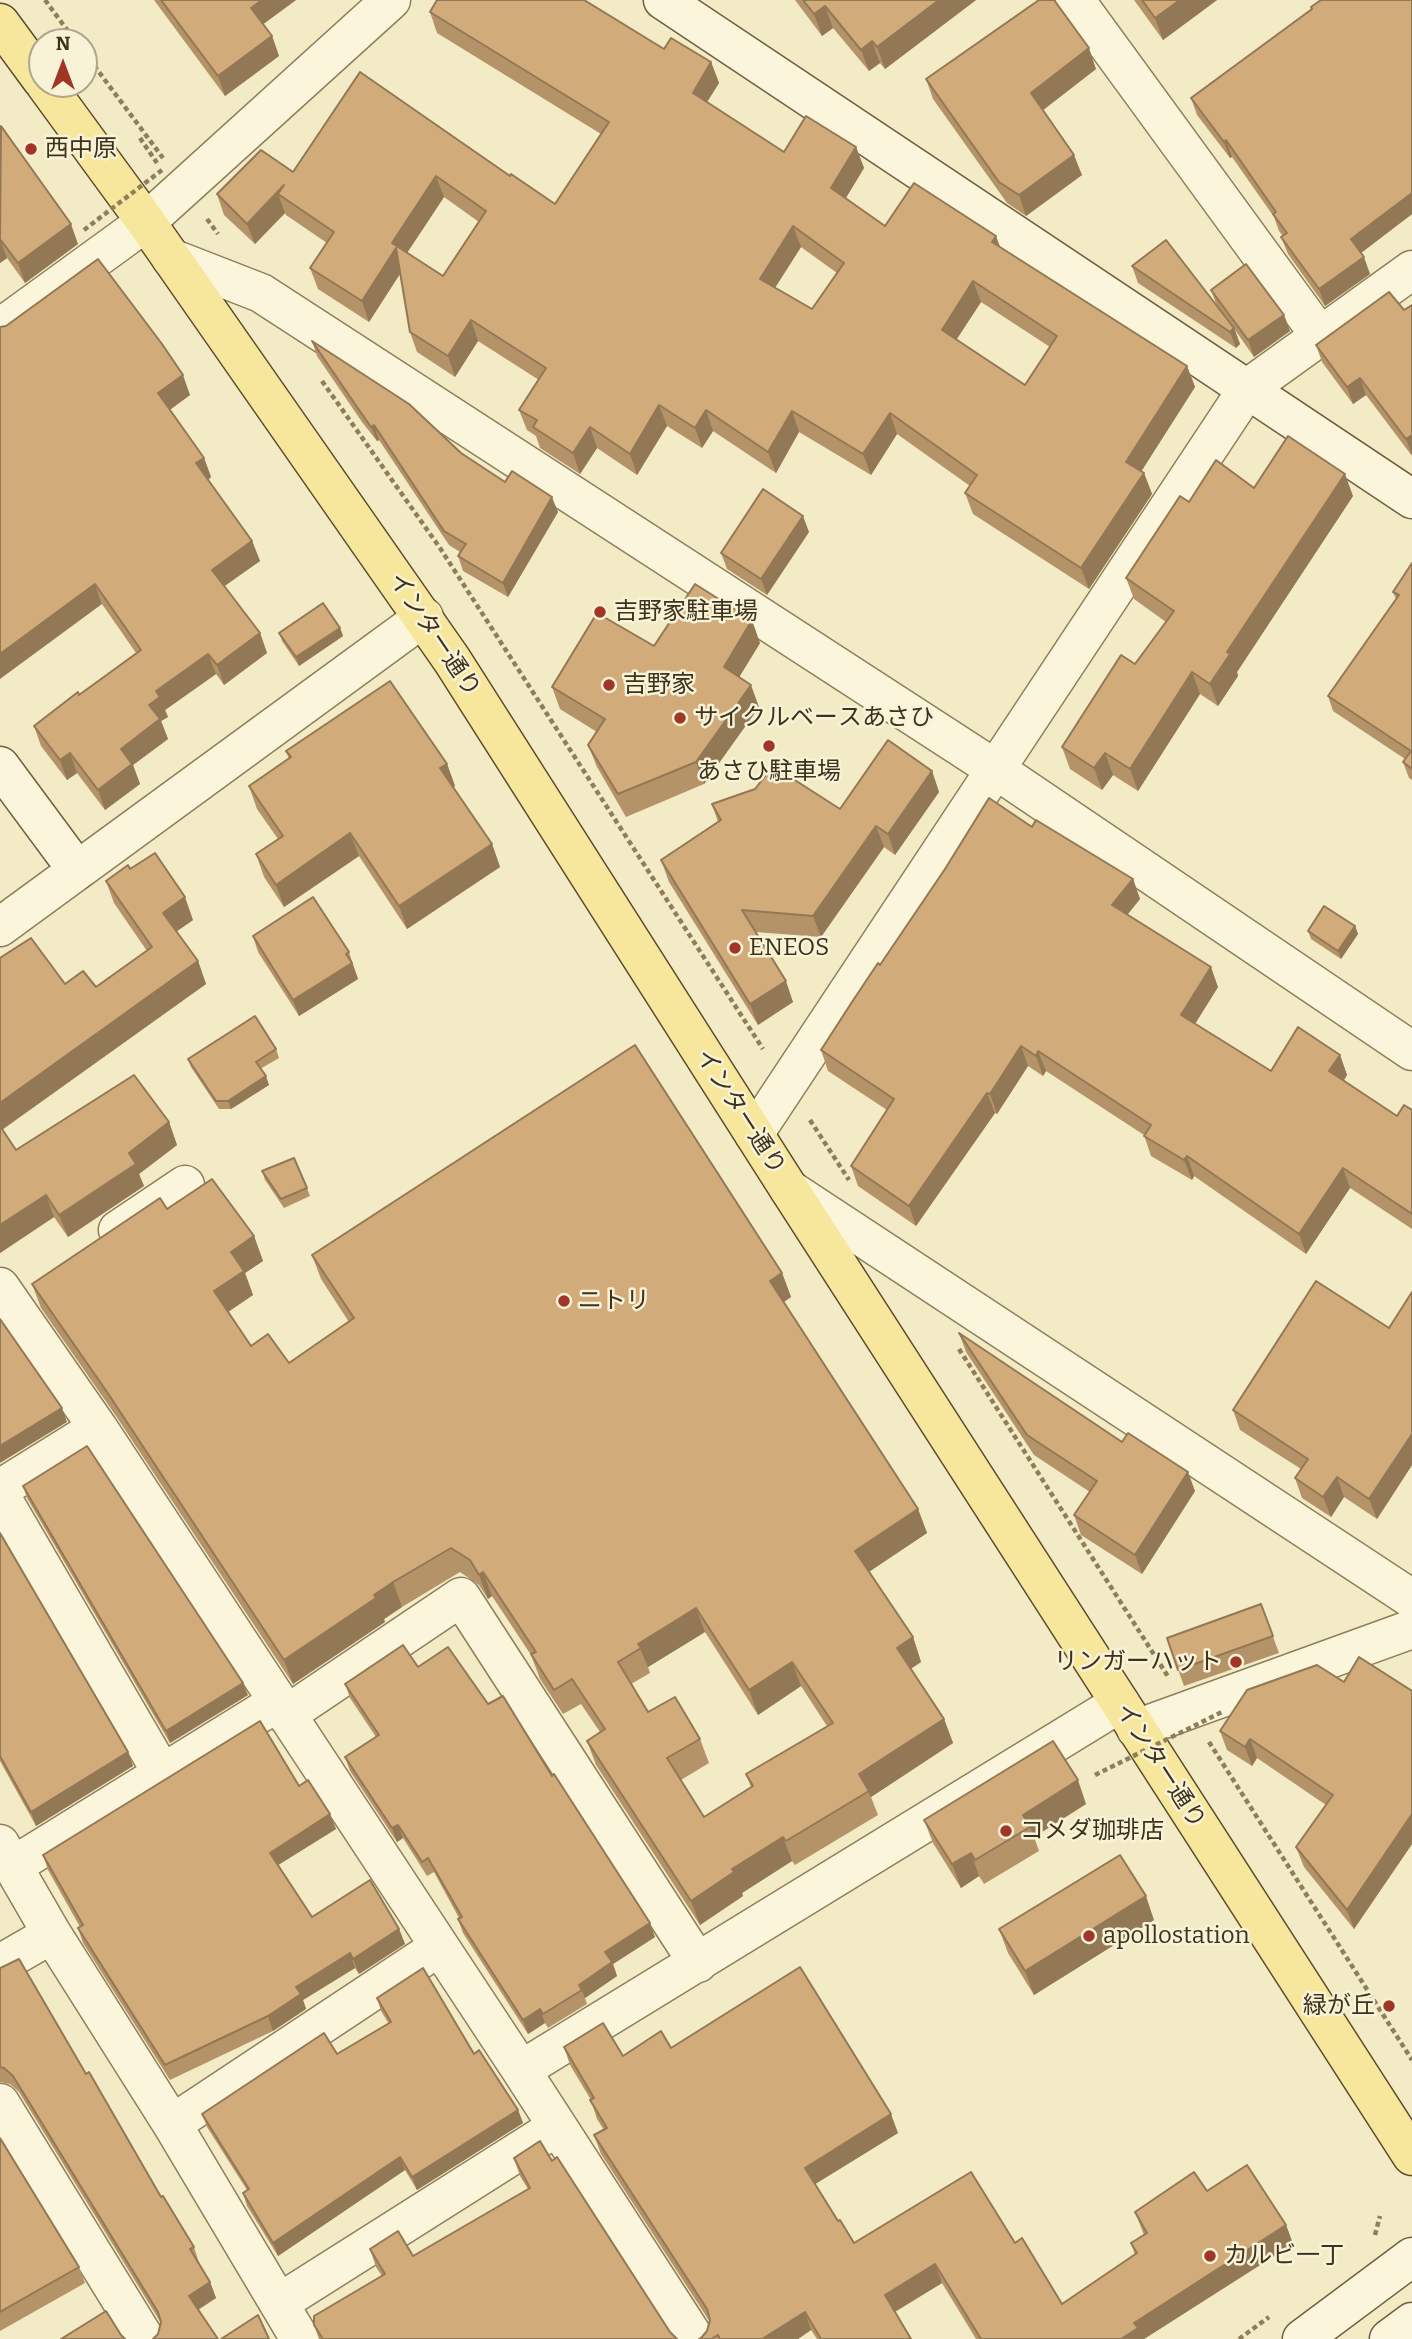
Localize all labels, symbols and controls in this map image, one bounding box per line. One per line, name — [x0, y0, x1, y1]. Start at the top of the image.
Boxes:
north arrow — [28, 28, 98, 98]
text: N — [56, 32, 70, 55]
place label: 西中原 — [45, 135, 117, 163]
marker: 西中原 — [23, 141, 39, 157]
street label: インター通り — [382, 567, 486, 703]
place label: 吉野家駐車場 — [614, 598, 758, 626]
marker: 吉野家駐車場 — [592, 604, 608, 620]
place label: 吉野家 — [623, 671, 695, 699]
marker: 吉野家 — [601, 677, 617, 693]
place label: サイクルベースあさひ — [694, 704, 934, 732]
marker: サイクルベースあさひ — [672, 710, 688, 726]
marker: あさひ駐車場 — [761, 738, 777, 754]
place label: あさひ駐車場 — [697, 758, 841, 786]
place label: ENEOS — [749, 934, 829, 962]
marker: ENEOS — [727, 940, 743, 956]
street label: インター通り — [689, 1044, 791, 1180]
place label: ニトリ — [578, 1287, 650, 1315]
marker: ニトリ — [556, 1293, 572, 1309]
place label: リンガーハット — [1054, 1648, 1222, 1676]
marker: リンガーハット — [1228, 1654, 1244, 1670]
street label: インター通り — [1109, 1698, 1211, 1834]
place label: コメダ珈琲店 — [1020, 1817, 1164, 1845]
marker: コメダ珈琲店 — [998, 1823, 1014, 1839]
place label: apollostation — [1103, 1922, 1250, 1950]
marker: apollostation — [1081, 1928, 1097, 1944]
place label: 緑が丘 — [1303, 1992, 1375, 2020]
marker: 緑が丘 — [1381, 1998, 1397, 2014]
place label: カルビ一丁 — [1224, 2242, 1344, 2270]
marker: カルビ一丁 — [1202, 2248, 1218, 2264]

